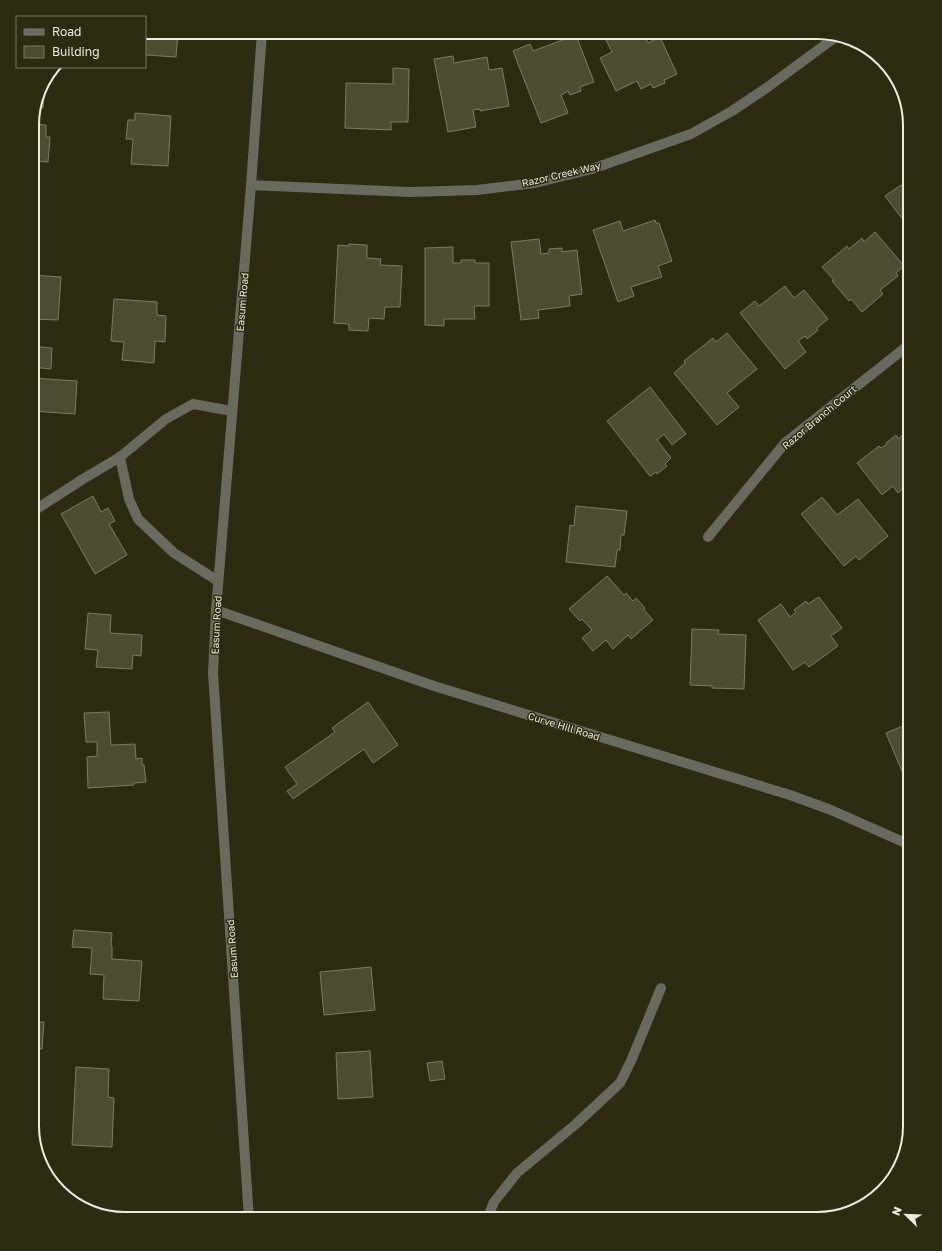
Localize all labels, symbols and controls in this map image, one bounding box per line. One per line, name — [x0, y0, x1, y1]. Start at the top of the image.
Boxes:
legend — [16, 16, 146, 68]
text: Road — [52, 24, 81, 39]
text: Building — [52, 44, 100, 59]
street label: Razor Creek Way — [520, 159, 602, 189]
street label: Easum Road — [233, 272, 251, 332]
street label: Razor Branch Court — [779, 382, 859, 452]
street label: Easum Road — [208, 595, 224, 655]
street label: Curve Hill Road — [527, 709, 601, 743]
street label: Easum Road — [224, 919, 240, 979]
north arrow — [886, 1195, 926, 1235]
text: N — [889, 1205, 904, 1217]

